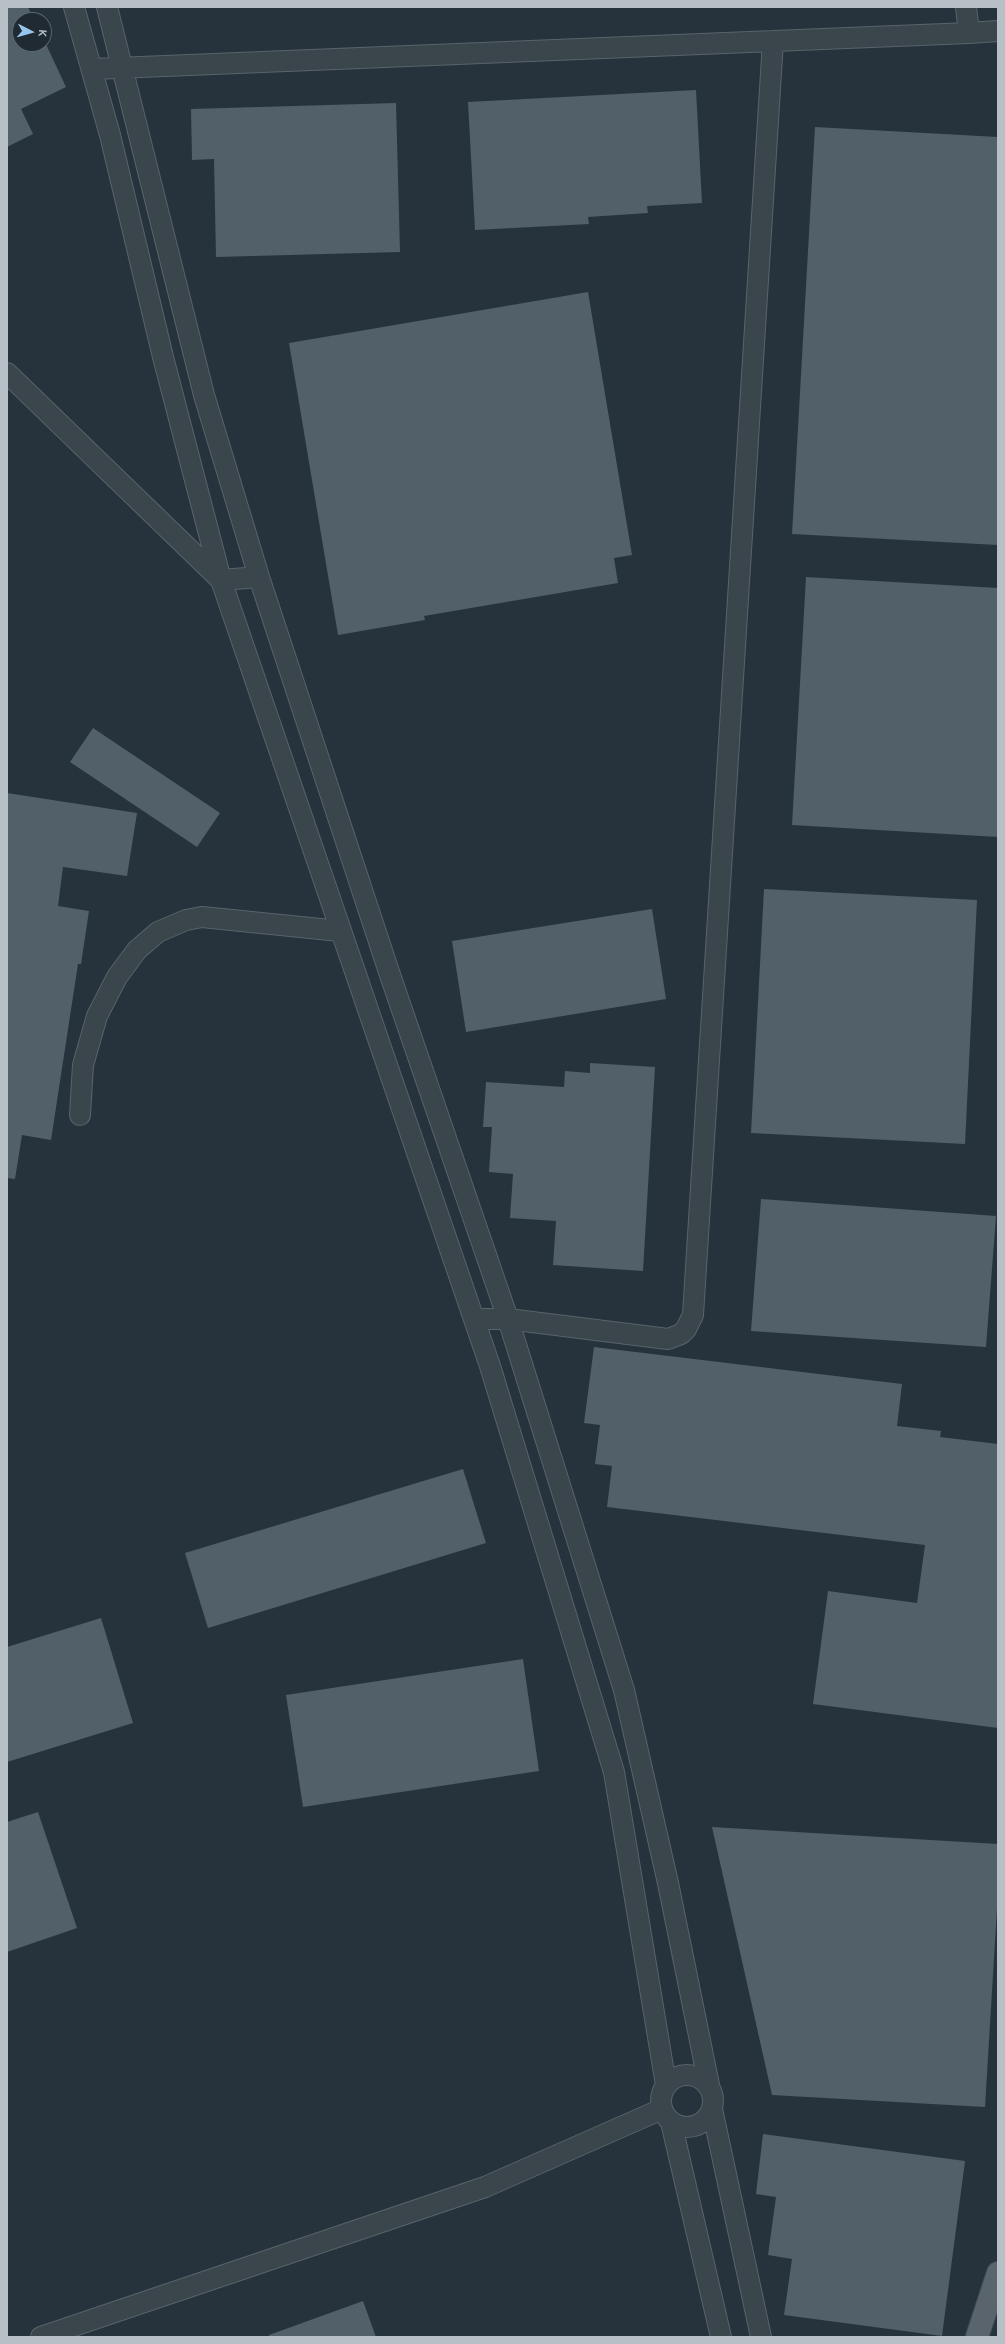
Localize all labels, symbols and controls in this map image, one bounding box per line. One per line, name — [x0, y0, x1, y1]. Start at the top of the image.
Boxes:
north arrow — [12, 12, 52, 52]
text: K — [37, 29, 49, 37]

